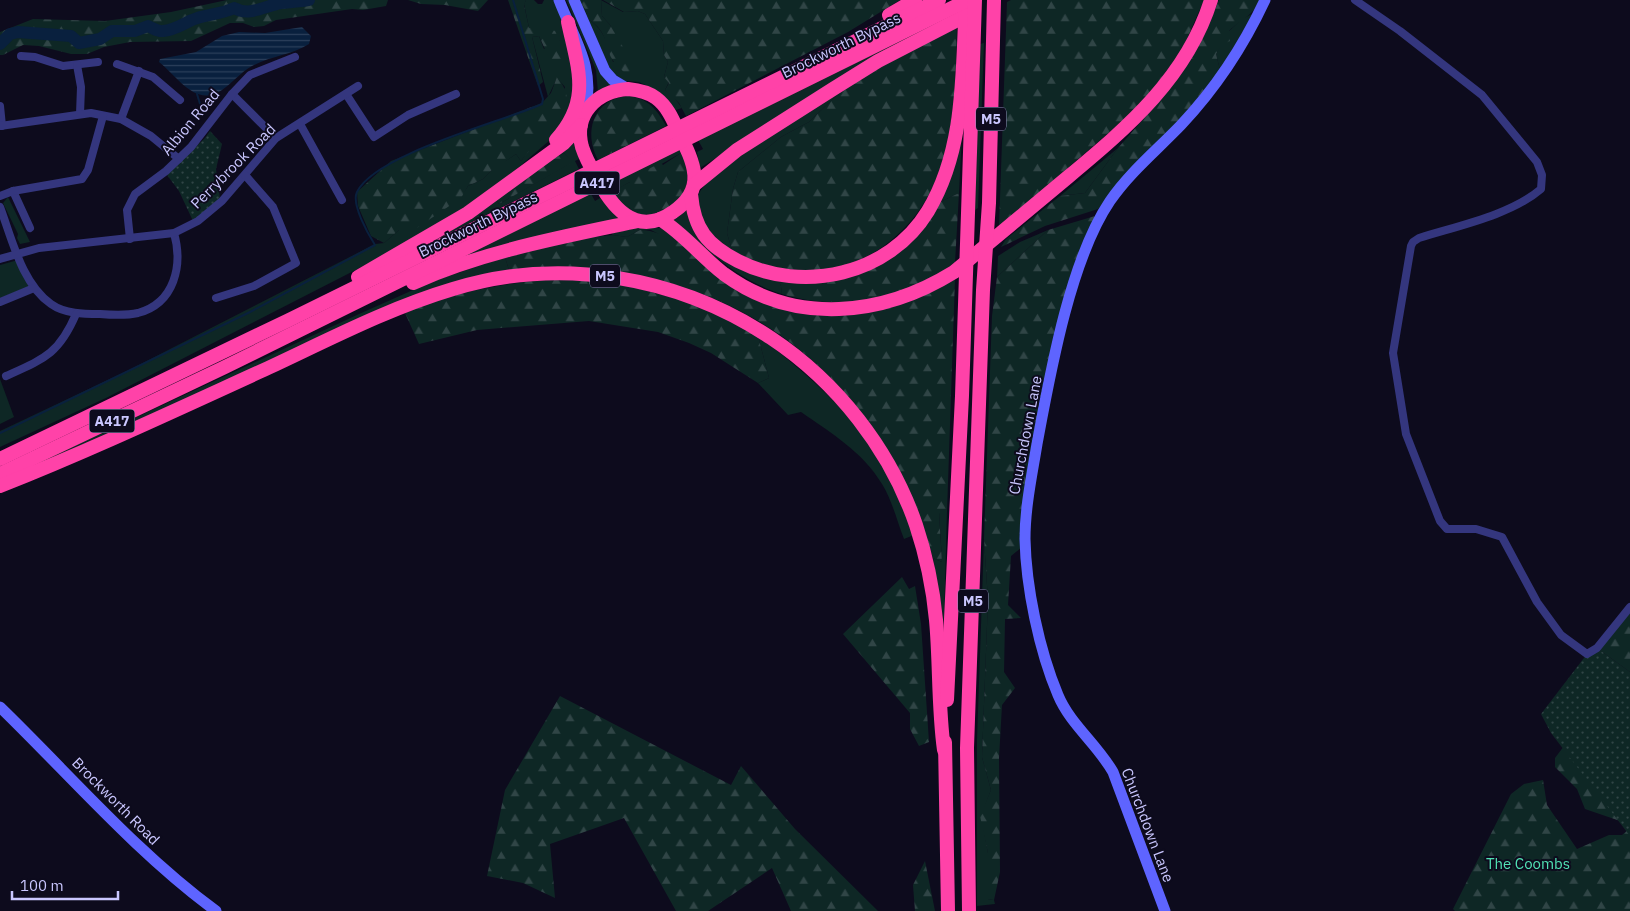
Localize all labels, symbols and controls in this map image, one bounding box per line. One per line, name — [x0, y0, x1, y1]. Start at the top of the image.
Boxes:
street label: Brockworth Bypass — [778, 8, 904, 82]
street label: Albion Road — [157, 85, 223, 159]
road number: M5 — [976, 108, 1006, 130]
street label: Perrybrook Road — [186, 119, 280, 213]
road number: A417 — [574, 172, 620, 194]
street label: Brockworth Bypass — [415, 187, 541, 261]
road number: M5 — [590, 264, 620, 288]
street label: Churchdown Lane — [1004, 374, 1046, 496]
road number: A417 — [90, 410, 134, 432]
road number: M5 — [958, 590, 988, 612]
street label: Brockworth Road — [68, 753, 164, 849]
street label: Churchdown Lane — [1117, 765, 1179, 885]
park label: The Coombs — [1486, 854, 1570, 873]
scale bar — [12, 868, 119, 900]
text: 100 m — [20, 876, 64, 895]

